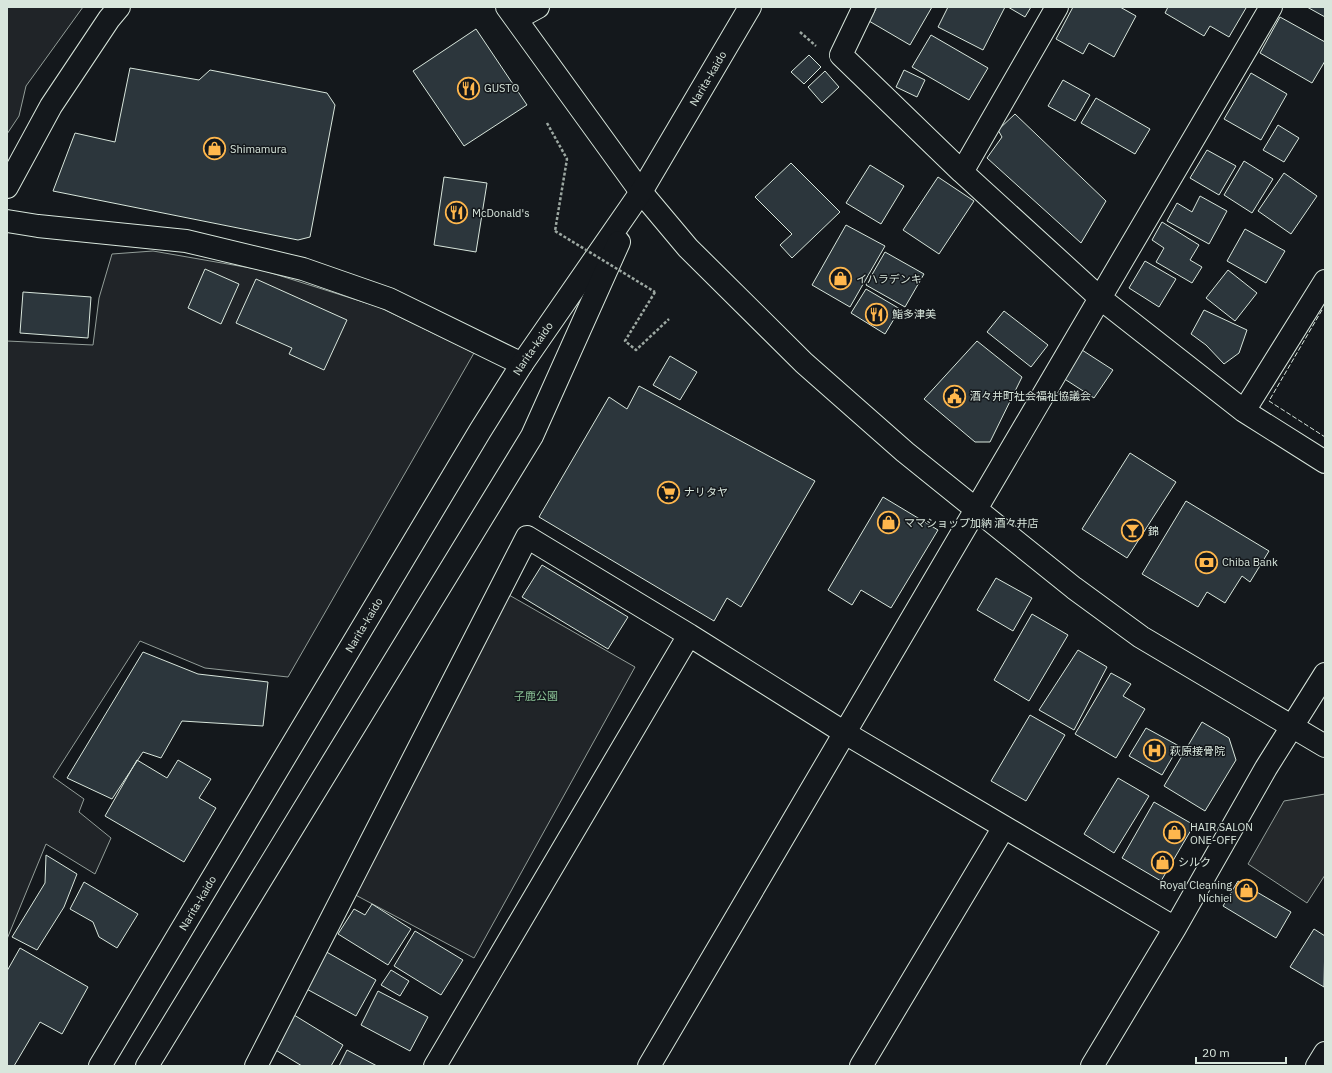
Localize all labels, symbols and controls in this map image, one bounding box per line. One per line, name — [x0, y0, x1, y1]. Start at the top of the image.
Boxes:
street label: Narita-kaido — [686, 48, 730, 109]
restaurant icon: GUSTO — [456, 75, 482, 101]
place label: GUSTO — [484, 81, 519, 95]
shop icon: Shimamura — [201, 136, 227, 162]
place label: Shimamura — [230, 142, 287, 156]
restaurant icon: McDonald's — [443, 200, 469, 226]
place label: McDonald's — [472, 206, 530, 220]
shop icon: イハラデンキ — [827, 266, 853, 292]
place label: イハラデンキ — [856, 272, 922, 286]
restaurant icon: 鮨多津美 — [864, 301, 890, 327]
place label: 鮨多津美 — [892, 307, 936, 321]
street label: Narita-kaido — [510, 319, 556, 378]
public building icon: 酒々井町社会福祉協議会 — [941, 383, 967, 409]
place label: 酒々井町社会福祉協議会 — [970, 389, 1091, 403]
supermarket icon: ナリタヤ — [656, 479, 682, 505]
place label: ナリタヤ — [684, 485, 728, 499]
shop icon: ママショップ加納 酒々井店 — [876, 510, 902, 536]
place label: ママショップ加納 酒々井店 — [904, 516, 1039, 530]
bar icon: 錦 — [1119, 518, 1145, 544]
place label: 錦 — [1148, 524, 1159, 538]
bank icon: Chiba Bank — [1194, 549, 1220, 575]
place label: Chiba Bank — [1222, 555, 1278, 569]
street label: Narita-kaido — [342, 595, 386, 655]
park label: 子鹿公園 — [514, 689, 558, 703]
hospital icon: 萩原接骨院 — [1141, 738, 1167, 764]
place label: 萩原接骨院 — [1170, 744, 1225, 758]
shop icon: HAIR SALON ONE-OFF — [1161, 820, 1187, 846]
place label: HAIR SALON ONE-OFF — [1190, 820, 1253, 847]
shop icon: シルク — [1150, 849, 1176, 875]
place label: シルク — [1178, 855, 1211, 869]
street label: Narita-kaido — [176, 873, 219, 933]
place label: Royal Cleaning Nichiei — [1159, 878, 1232, 905]
shop icon: Royal Cleaning Nichiei — [1234, 878, 1260, 904]
scale bar — [1196, 1039, 1286, 1065]
text: 20 m — [1202, 1045, 1230, 1060]

